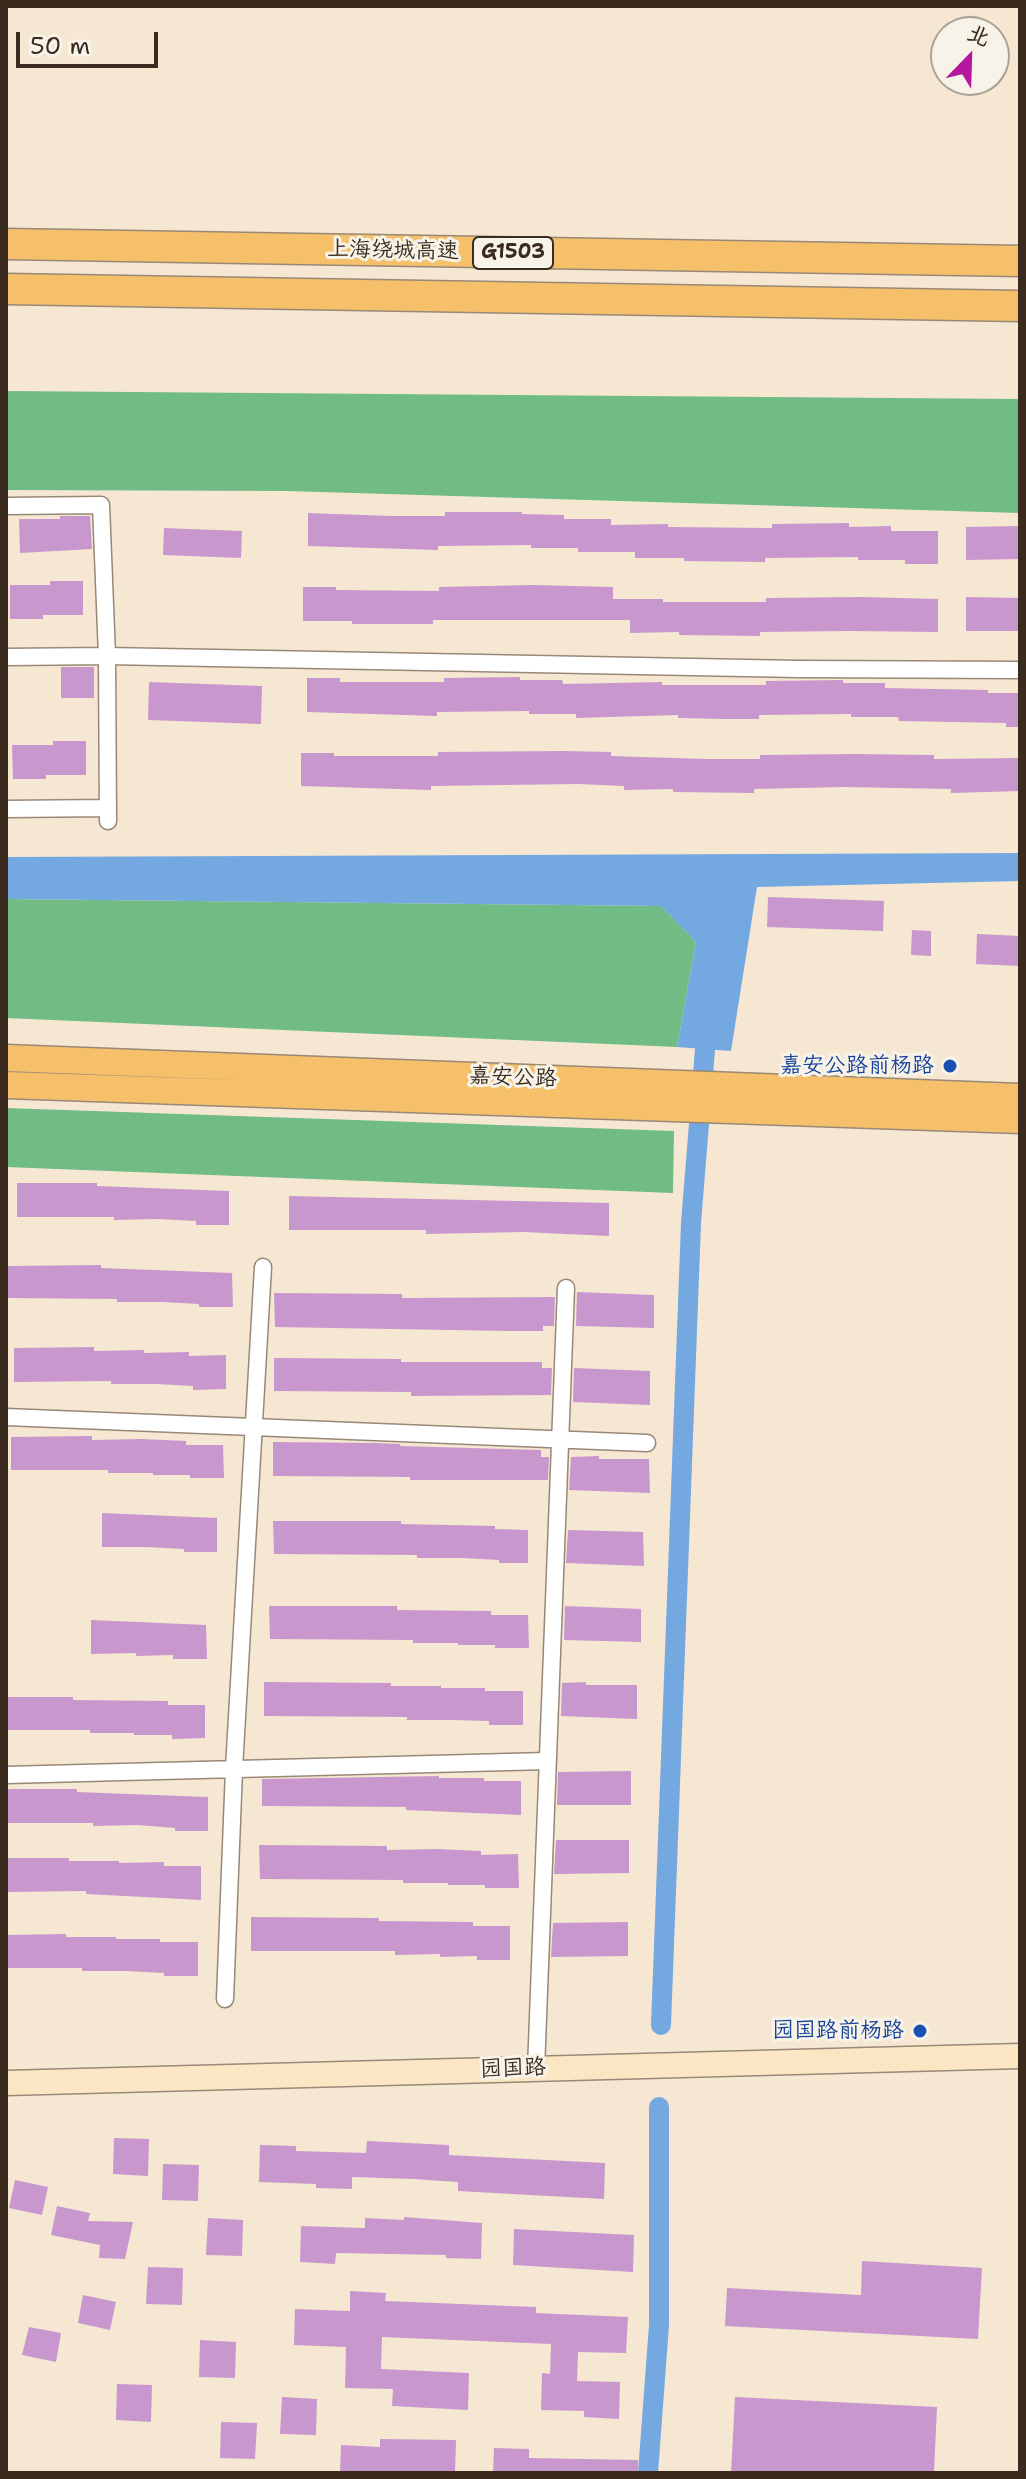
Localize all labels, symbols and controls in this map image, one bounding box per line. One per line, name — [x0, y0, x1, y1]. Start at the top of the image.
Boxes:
scale bar — [20, 16, 162, 66]
north arrow — [930, 16, 1010, 96]
text: 北 — [963, 18, 995, 53]
text: 50 m — [30, 30, 90, 62]
street label: 上海绕城高速 — [327, 237, 459, 265]
road number: G1503 — [473, 237, 553, 269]
place label: 嘉安公路前杨路 — [780, 1053, 934, 1079]
marker: 嘉安公路前杨路 — [941, 1057, 959, 1075]
street label: 嘉安公路 — [469, 1063, 557, 1093]
place label: 园国路前杨路 — [772, 2018, 904, 2044]
marker: 园国路前杨路 — [911, 2022, 929, 2040]
street label: 园国路 — [480, 2055, 546, 2083]

